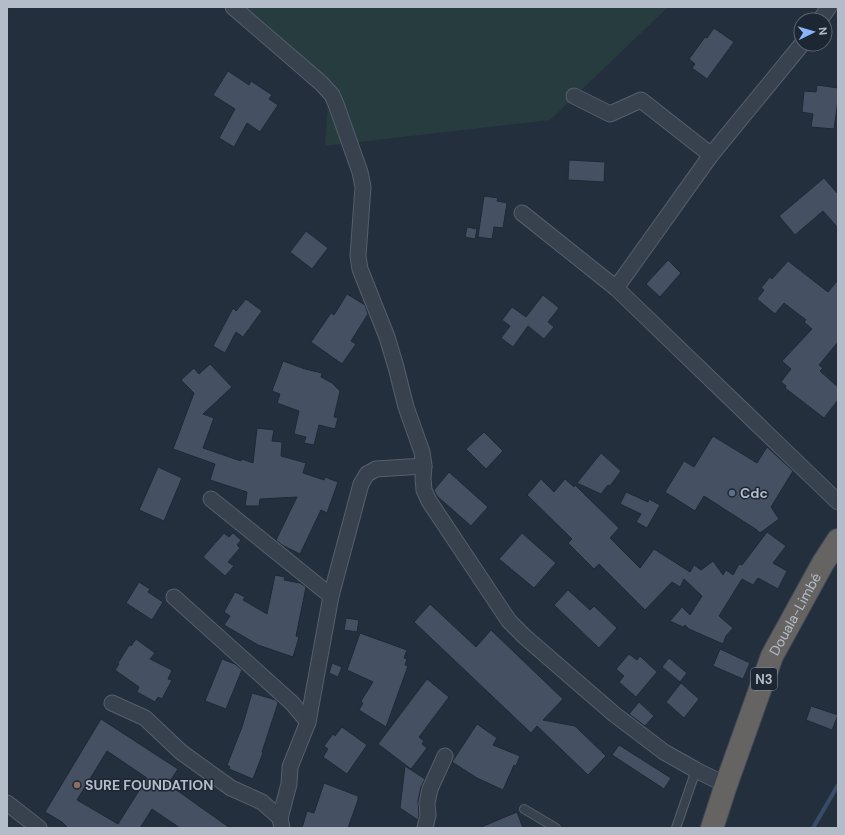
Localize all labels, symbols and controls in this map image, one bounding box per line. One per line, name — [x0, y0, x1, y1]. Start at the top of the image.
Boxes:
north arrow — [793, 12, 833, 52]
text: N — [816, 27, 830, 36]
place label: Cdc — [740, 484, 768, 502]
marker: Cdc — [727, 488, 737, 498]
street label: Douala-Limbé — [765, 569, 825, 659]
road number: N3 — [751, 668, 777, 690]
place label: SURE FOUNDATION — [85, 776, 213, 794]
marker: SURE FOUNDATION — [72, 780, 82, 790]

